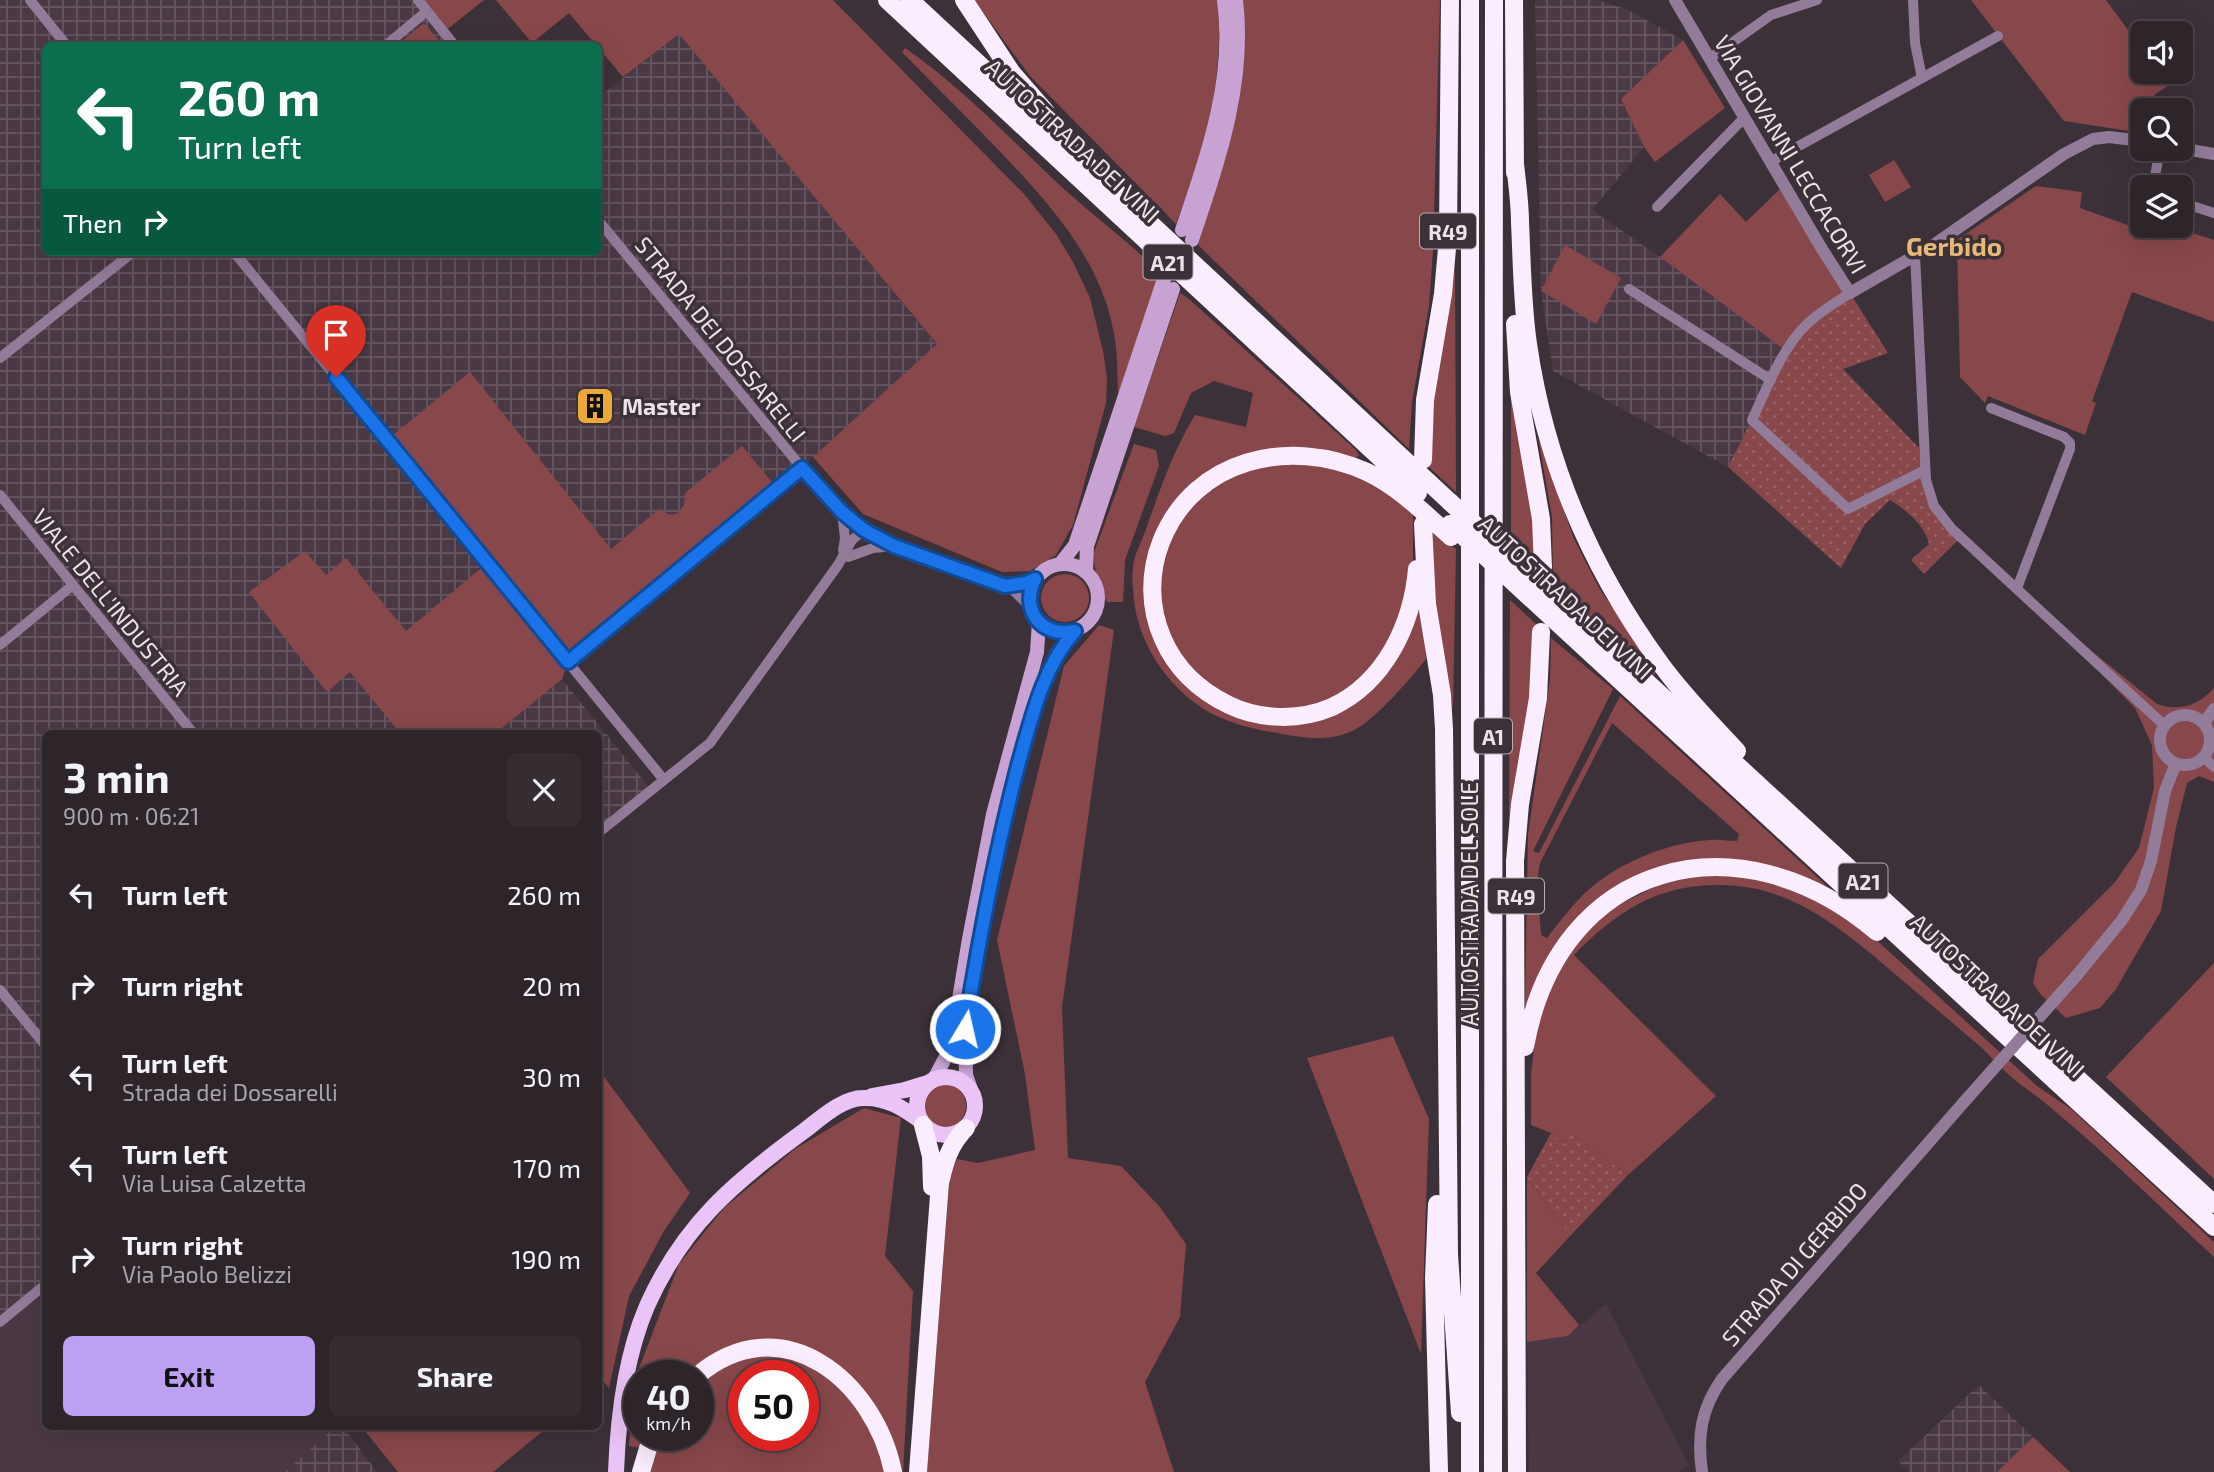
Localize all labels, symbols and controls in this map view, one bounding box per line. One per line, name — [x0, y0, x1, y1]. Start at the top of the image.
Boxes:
map controls — [2130, 21, 2193, 238]
button: sound — [2130, 21, 2193, 84]
street label: VIA GIOVANNI LECCACORVI — [1709, 30, 1873, 278]
street label: AUTOSTRADA DEI VINI — [980, 52, 1166, 228]
text: 260 m — [178, 67, 320, 126]
icon: left — [63, 70, 154, 161]
button: search — [2130, 98, 2193, 161]
text: Turn left — [178, 127, 302, 165]
button: layers — [2130, 175, 2193, 238]
icon: right — [136, 203, 174, 241]
text: Then — [63, 207, 122, 238]
road number: R49 — [1420, 214, 1476, 248]
district label: Gerbido — [1906, 230, 2002, 261]
street label: STRADA DEI DOSSARELLI — [630, 231, 812, 447]
road number: A21 — [1144, 244, 1192, 280]
pin — [306, 305, 366, 377]
icon: arrive — [317, 316, 355, 354]
building icon: Master — [574, 385, 616, 427]
place label: Master — [622, 392, 701, 420]
street label: VIALE DELL'INDUSTRIA — [27, 503, 195, 702]
street label: AUTOSTRADA DEI VINI — [1473, 509, 1659, 685]
road number: A1 — [1474, 718, 1512, 754]
text: 3 min — [63, 751, 170, 801]
button: close — [507, 753, 581, 827]
street label: AUTOSTRADA DEL SOLE — [1455, 782, 1483, 1026]
text: 900 m · 06:21 — [63, 802, 199, 830]
road number: A21 — [1839, 864, 1888, 898]
icon: left — [63, 876, 101, 914]
road number: R49 — [1488, 878, 1544, 914]
text: Turn left — [122, 879, 228, 910]
text: 260 m — [507, 879, 581, 910]
street label: AUTOSTRADA DEI VINI — [1905, 907, 2091, 1083]
icon: right — [63, 967, 101, 1005]
text: Turn right — [122, 970, 243, 1001]
text: 20 m — [522, 970, 581, 1001]
position arrow — [928, 992, 1002, 1066]
text: Turn left — [122, 1047, 228, 1078]
icon: left — [63, 1058, 101, 1096]
text: 30 m — [522, 1061, 581, 1092]
text: Strada dei Dossarelli — [122, 1078, 338, 1106]
text: Turn left — [122, 1138, 228, 1169]
icon: left — [63, 1149, 101, 1187]
text: 170 m — [513, 1152, 581, 1183]
text: Via Luisa Calzetta — [122, 1169, 306, 1197]
street label: STRADA DI GERBIDO — [1715, 1176, 1873, 1352]
text: Turn right — [122, 1229, 243, 1260]
icon: right — [63, 1240, 101, 1278]
text: 190 m — [512, 1243, 581, 1274]
text: Via Paolo Belizzi — [122, 1260, 292, 1288]
button: Exit — [63, 1336, 315, 1416]
button: Share — [329, 1336, 581, 1416]
speed limit sign: 50 — [728, 1360, 819, 1451]
text: 40 — [646, 1375, 691, 1417]
text: km/h — [646, 1412, 691, 1434]

